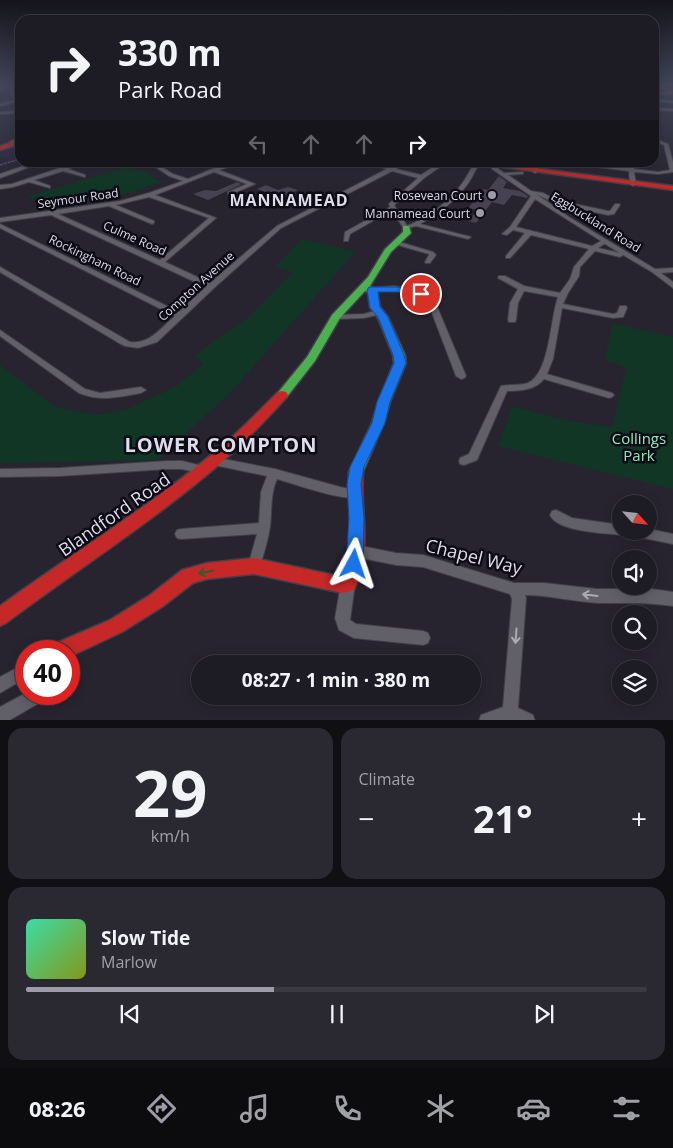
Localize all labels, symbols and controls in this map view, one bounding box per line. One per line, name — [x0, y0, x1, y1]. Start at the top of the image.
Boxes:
text: 330 m — [118, 29, 222, 76]
icon: right — [35, 35, 100, 100]
text: Park Road — [118, 74, 222, 104]
icon: left — [244, 130, 272, 158]
icon: ahead — [297, 130, 325, 158]
icon: ahead — [350, 130, 378, 158]
icon: right — [403, 130, 431, 158]
street label: Seymour Road — [36, 184, 120, 212]
place label: Rosevean Court — [394, 187, 482, 204]
street label: Eggbuckland Road — [548, 188, 644, 256]
district label: MANNAMEAD — [229, 189, 349, 211]
marker: Rosevean Court — [486, 189, 498, 201]
place label: Mannamead Court — [365, 205, 470, 222]
marker: Mannamead Court — [474, 207, 486, 219]
street label: Culme Road — [101, 216, 169, 260]
street label: Rockingham Road — [46, 230, 144, 290]
street label: Compton Avenue — [154, 247, 238, 325]
pin — [400, 273, 442, 315]
icon: arrive — [407, 280, 435, 308]
park label: Collings Park — [612, 428, 666, 465]
district label: LOWER COMPTON — [125, 431, 318, 458]
street label: Blandford Road — [53, 467, 175, 561]
north arrow — [612, 495, 658, 540]
map controls — [612, 495, 657, 705]
street label: Chapel Way — [423, 532, 526, 580]
position arrow — [327, 537, 379, 589]
button: sound — [612, 550, 657, 595]
one-way arrow — [198, 568, 214, 577]
one-way arrow — [582, 590, 598, 600]
button: search — [612, 605, 657, 650]
one-way arrow — [511, 628, 520, 644]
speed limit sign: 40 — [15, 640, 80, 705]
button: layers — [612, 660, 657, 705]
text: 08:27 · 1 min · 380 m — [242, 667, 430, 693]
text: 29 — [133, 748, 207, 836]
text: Climate — [359, 768, 415, 790]
text: 21° — [473, 792, 533, 844]
text: − — [359, 799, 375, 837]
text: + — [631, 799, 647, 837]
text: km/h — [151, 825, 190, 847]
text: Slow Tide — [101, 925, 190, 951]
text: Marlow — [101, 951, 157, 973]
icon: previous — [116, 1000, 144, 1028]
icon: pause — [323, 1000, 351, 1028]
icon: next — [530, 1000, 558, 1028]
icon: directions — [144, 1091, 179, 1126]
icon: music — [237, 1091, 272, 1126]
icon: phone — [330, 1091, 365, 1126]
icon: climate — [423, 1091, 458, 1126]
icon: car — [516, 1091, 551, 1126]
icon: filters — [609, 1091, 644, 1126]
text: 08:26 — [29, 1093, 86, 1123]

